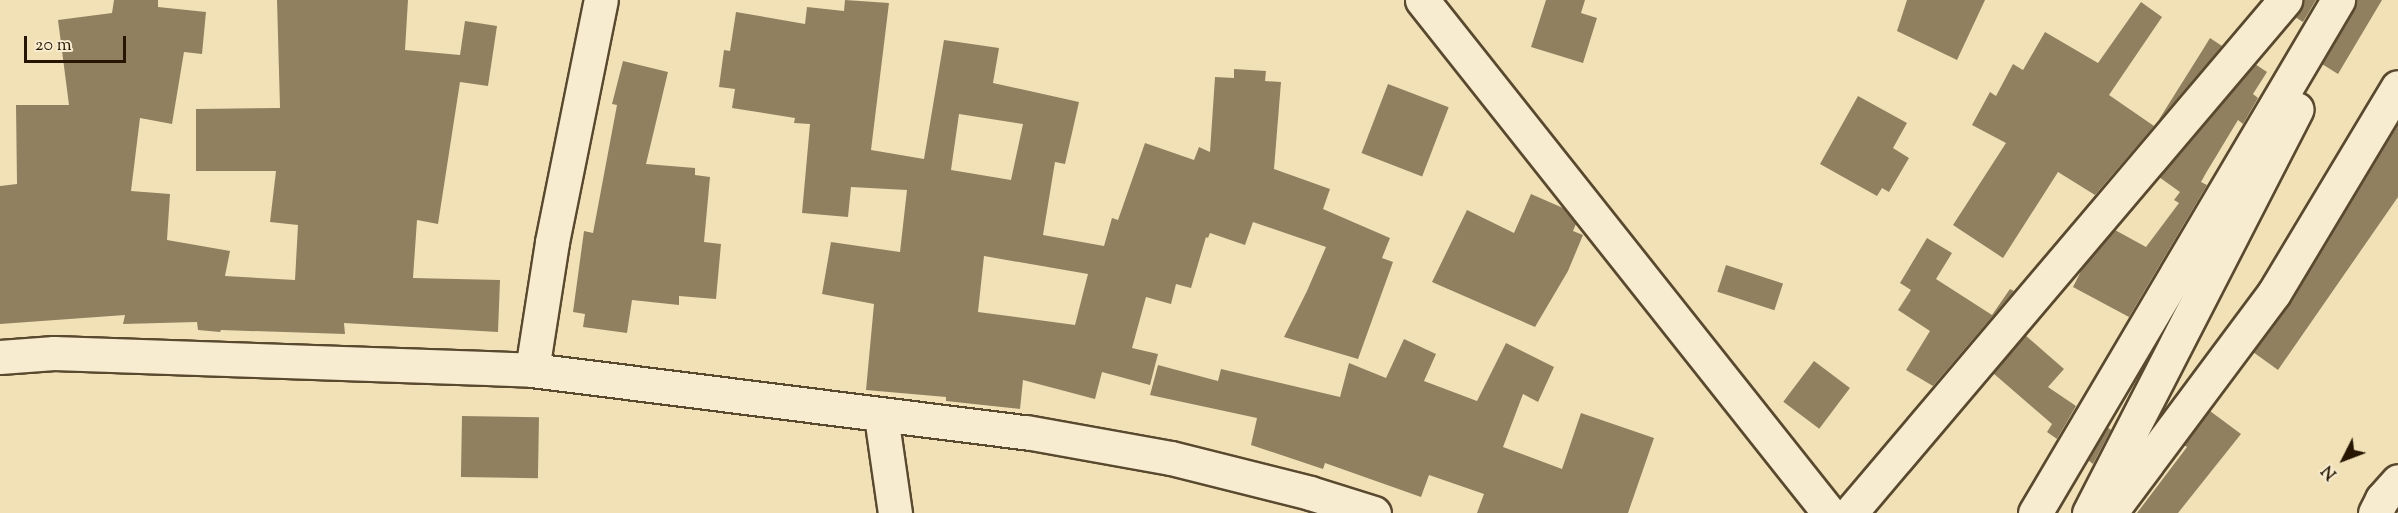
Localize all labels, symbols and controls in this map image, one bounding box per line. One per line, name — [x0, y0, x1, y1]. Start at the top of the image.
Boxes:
scale bar — [27, 24, 129, 62]
text: 20 m — [35, 33, 72, 59]
north arrow — [2314, 429, 2374, 489]
text: N — [2317, 459, 2343, 484]

